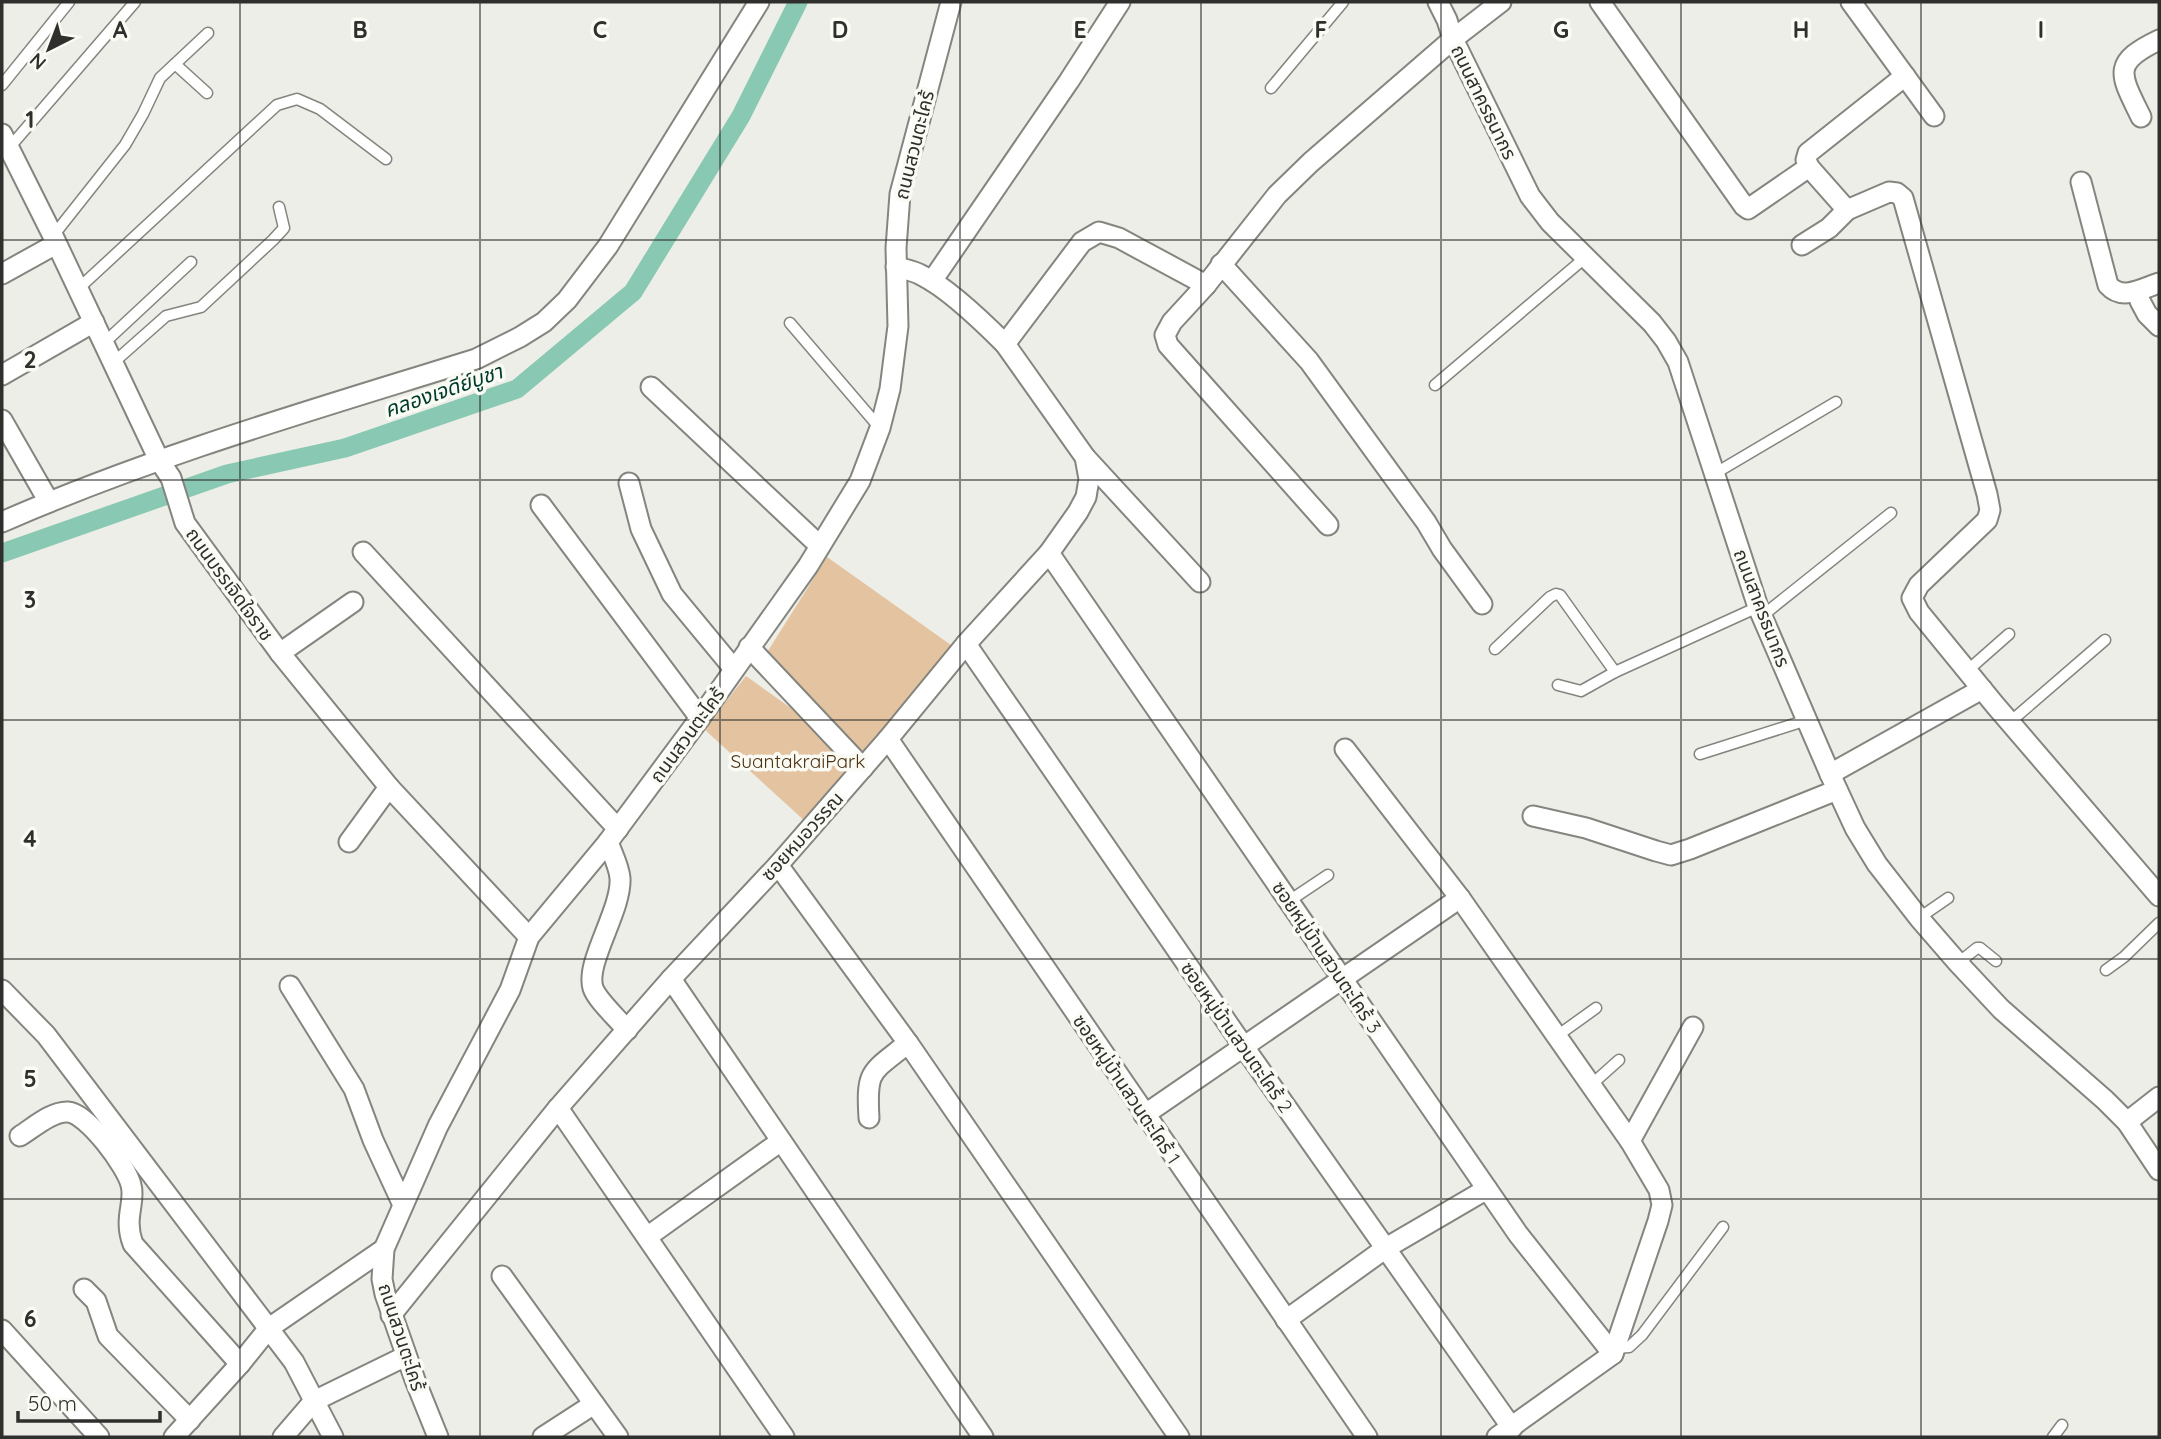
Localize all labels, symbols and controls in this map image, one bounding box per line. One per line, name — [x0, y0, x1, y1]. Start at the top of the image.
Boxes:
north arrow — [14, 14, 84, 84]
text: A — [113, 15, 128, 44]
text: B — [352, 15, 368, 44]
text: C — [593, 15, 607, 44]
text: D — [832, 15, 848, 44]
text: E — [1073, 15, 1087, 44]
text: F — [1315, 15, 1327, 44]
text: G — [1553, 15, 1569, 44]
text: H — [1793, 15, 1809, 44]
text: I — [2038, 15, 2044, 44]
street label: ถนนสาครธนากร — [1446, 41, 1522, 163]
text: N — [24, 48, 51, 75]
street label: ถนนสวนตะไคร้ — [889, 88, 939, 202]
text: 1 — [26, 105, 34, 134]
text: 2 — [23, 345, 37, 374]
water label: คลองเจดีย์บูชา — [381, 357, 507, 423]
street label: ถนนบรรเจิดใจราช — [181, 523, 279, 645]
street label: ถนนสาครธนากร — [1728, 546, 1796, 670]
text: 3 — [24, 585, 36, 614]
street label: ถนนสวนตะไคร้ — [644, 683, 730, 787]
park label: SuantakraiPark — [731, 749, 866, 773]
street label: ซอยหมอวรรณ — [756, 786, 848, 886]
text: 4 — [23, 824, 37, 853]
street label: ซอยหมู่บ้านสวนตะไคร้ 3 — [1266, 876, 1387, 1038]
street label: ซอยหมู่บ้านสวนตะไคร้ 2 — [1175, 957, 1298, 1118]
street label: ซอยหมู่บ้านสวนตะไคร้ 1 — [1067, 1010, 1186, 1169]
text: 5 — [23, 1064, 37, 1093]
street label: ถนนสวนตะไคร้ — [373, 1280, 431, 1394]
text: 6 — [24, 1304, 36, 1333]
scale bar — [18, 1380, 159, 1424]
text: 50 m — [28, 1390, 77, 1416]

